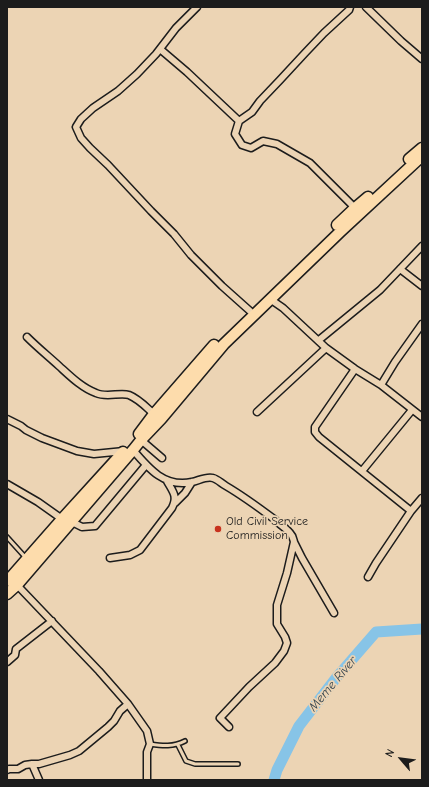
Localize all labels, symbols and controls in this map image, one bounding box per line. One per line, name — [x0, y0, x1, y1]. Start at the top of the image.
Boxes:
place label: Old Civil Service Commission — [226, 515, 308, 543]
marker: Old Civil Service Commission — [213, 524, 223, 534]
water label: Meme River — [306, 653, 360, 715]
north arrow — [381, 739, 421, 779]
text: N — [383, 747, 397, 759]

